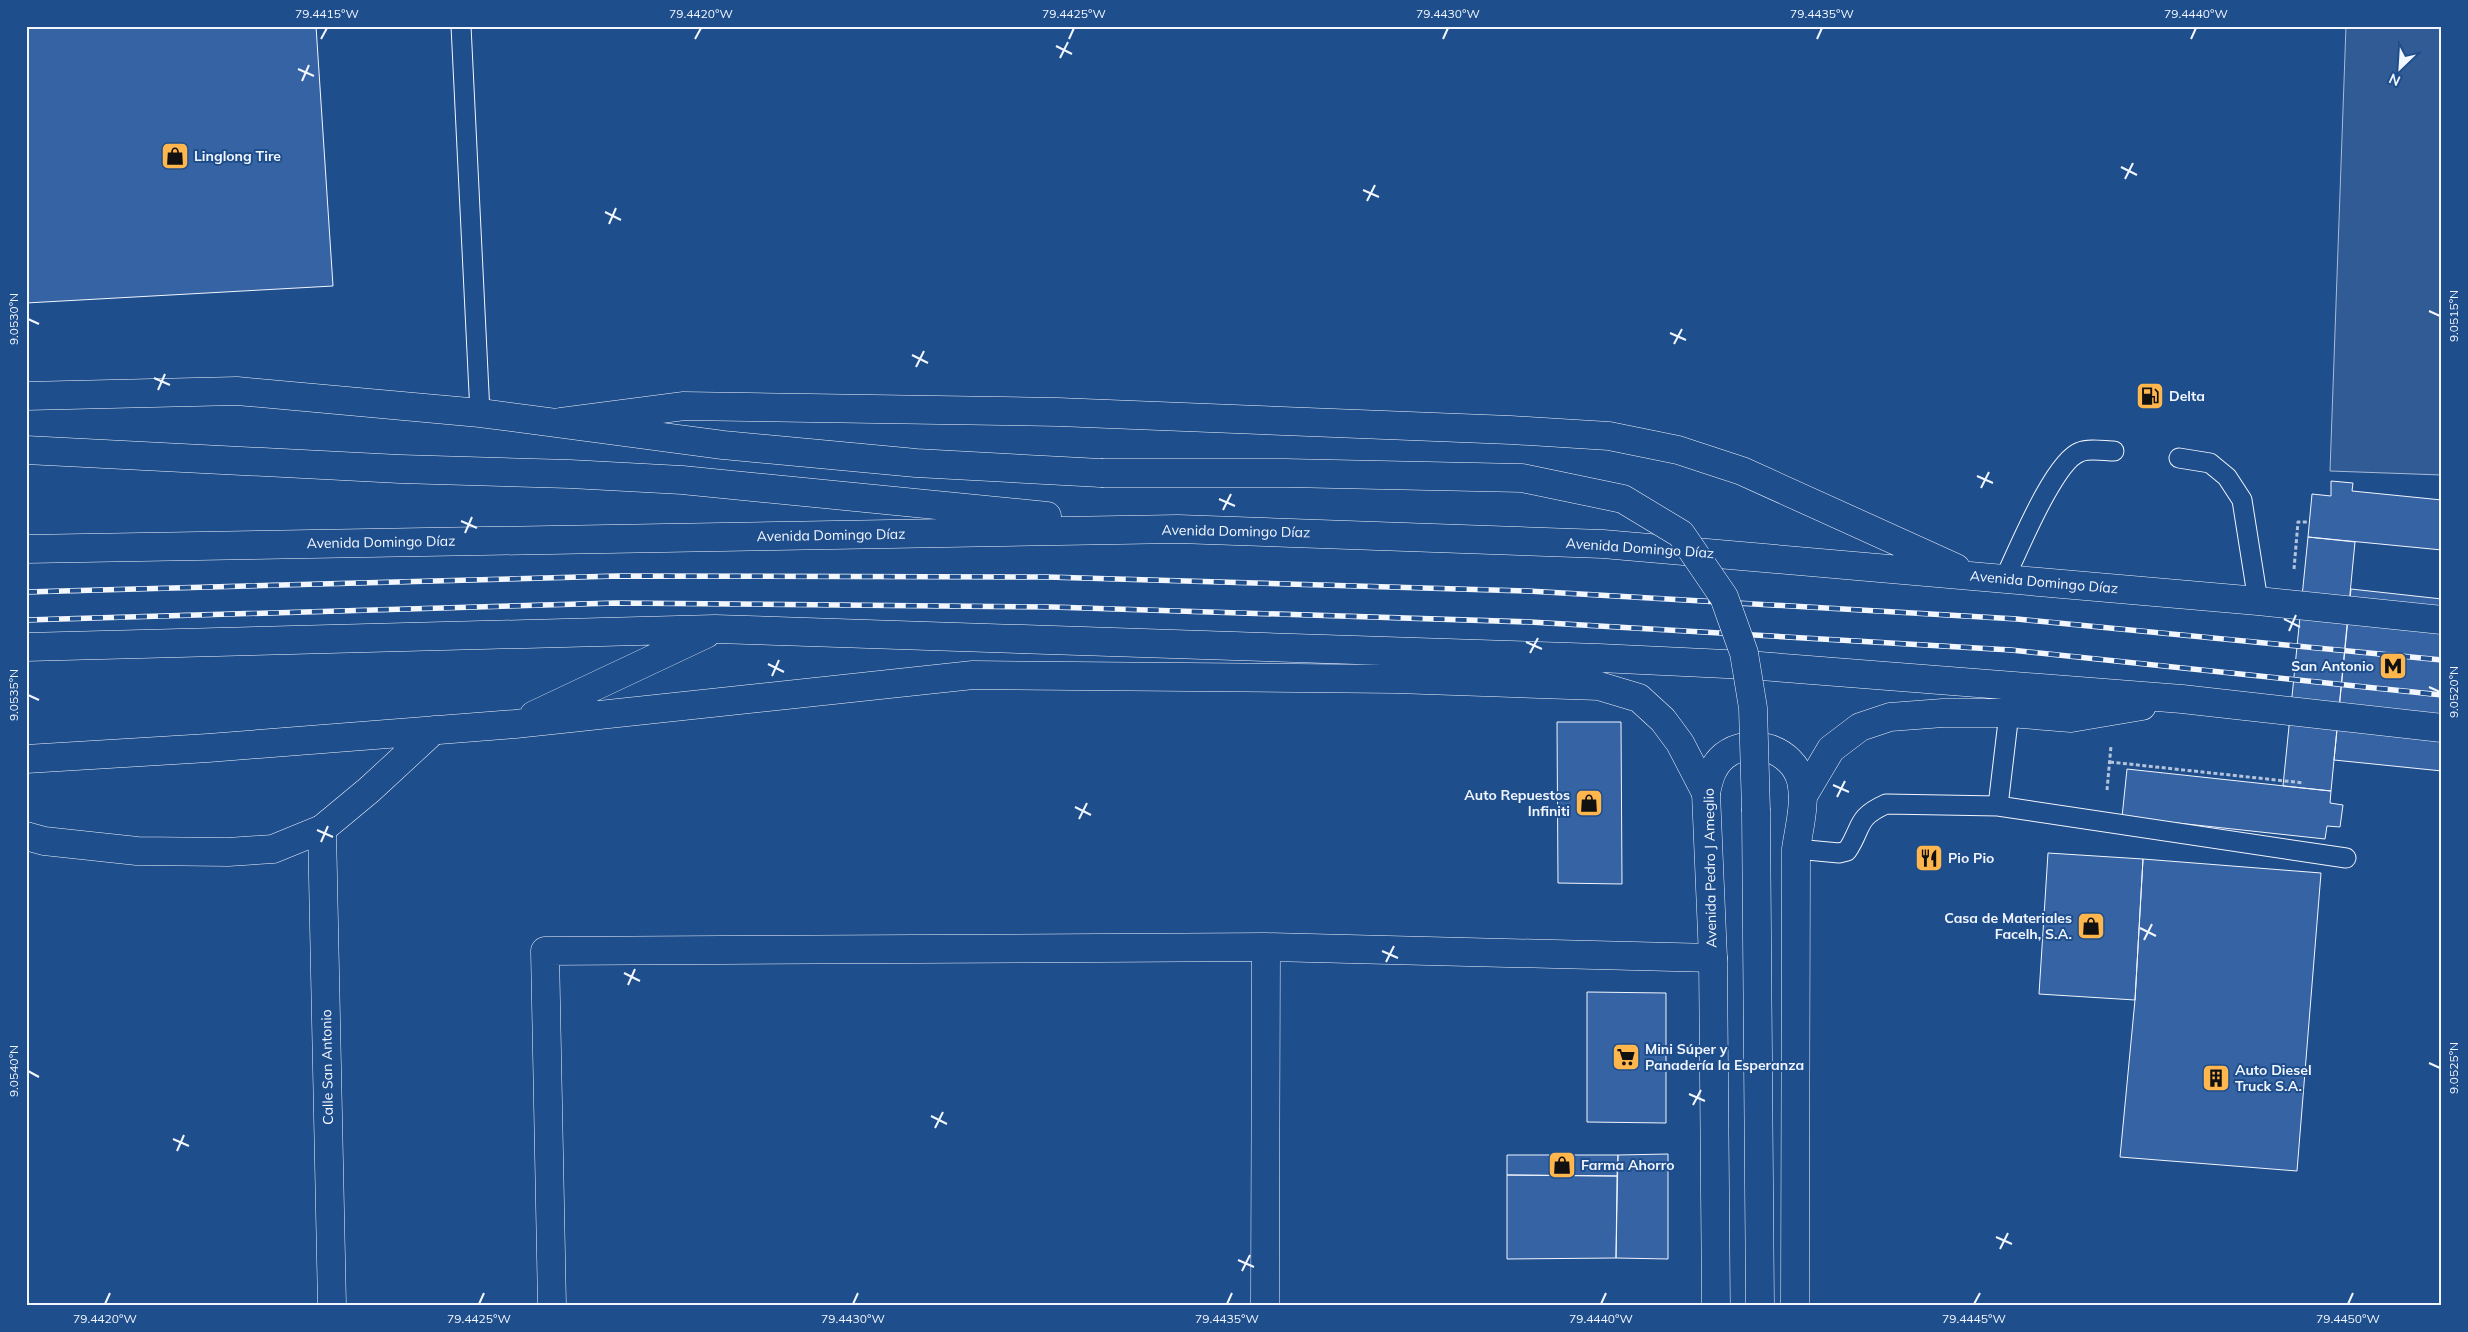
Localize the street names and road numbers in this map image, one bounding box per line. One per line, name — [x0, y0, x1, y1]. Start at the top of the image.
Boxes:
street label: Avenida Domingo Díaz — [1162, 521, 1310, 541]
street label: Avenida Domingo Díaz — [757, 525, 905, 545]
street label: Avenida Domingo Díaz — [307, 532, 455, 552]
street label: Avenida Domingo Díaz — [1565, 534, 1715, 562]
street label: Avenida Domingo Díaz — [1969, 567, 2119, 597]
street label: Avenida Pedro J Ameglio — [1700, 788, 1720, 948]
street label: Calle San Antonio — [317, 1009, 337, 1125]

